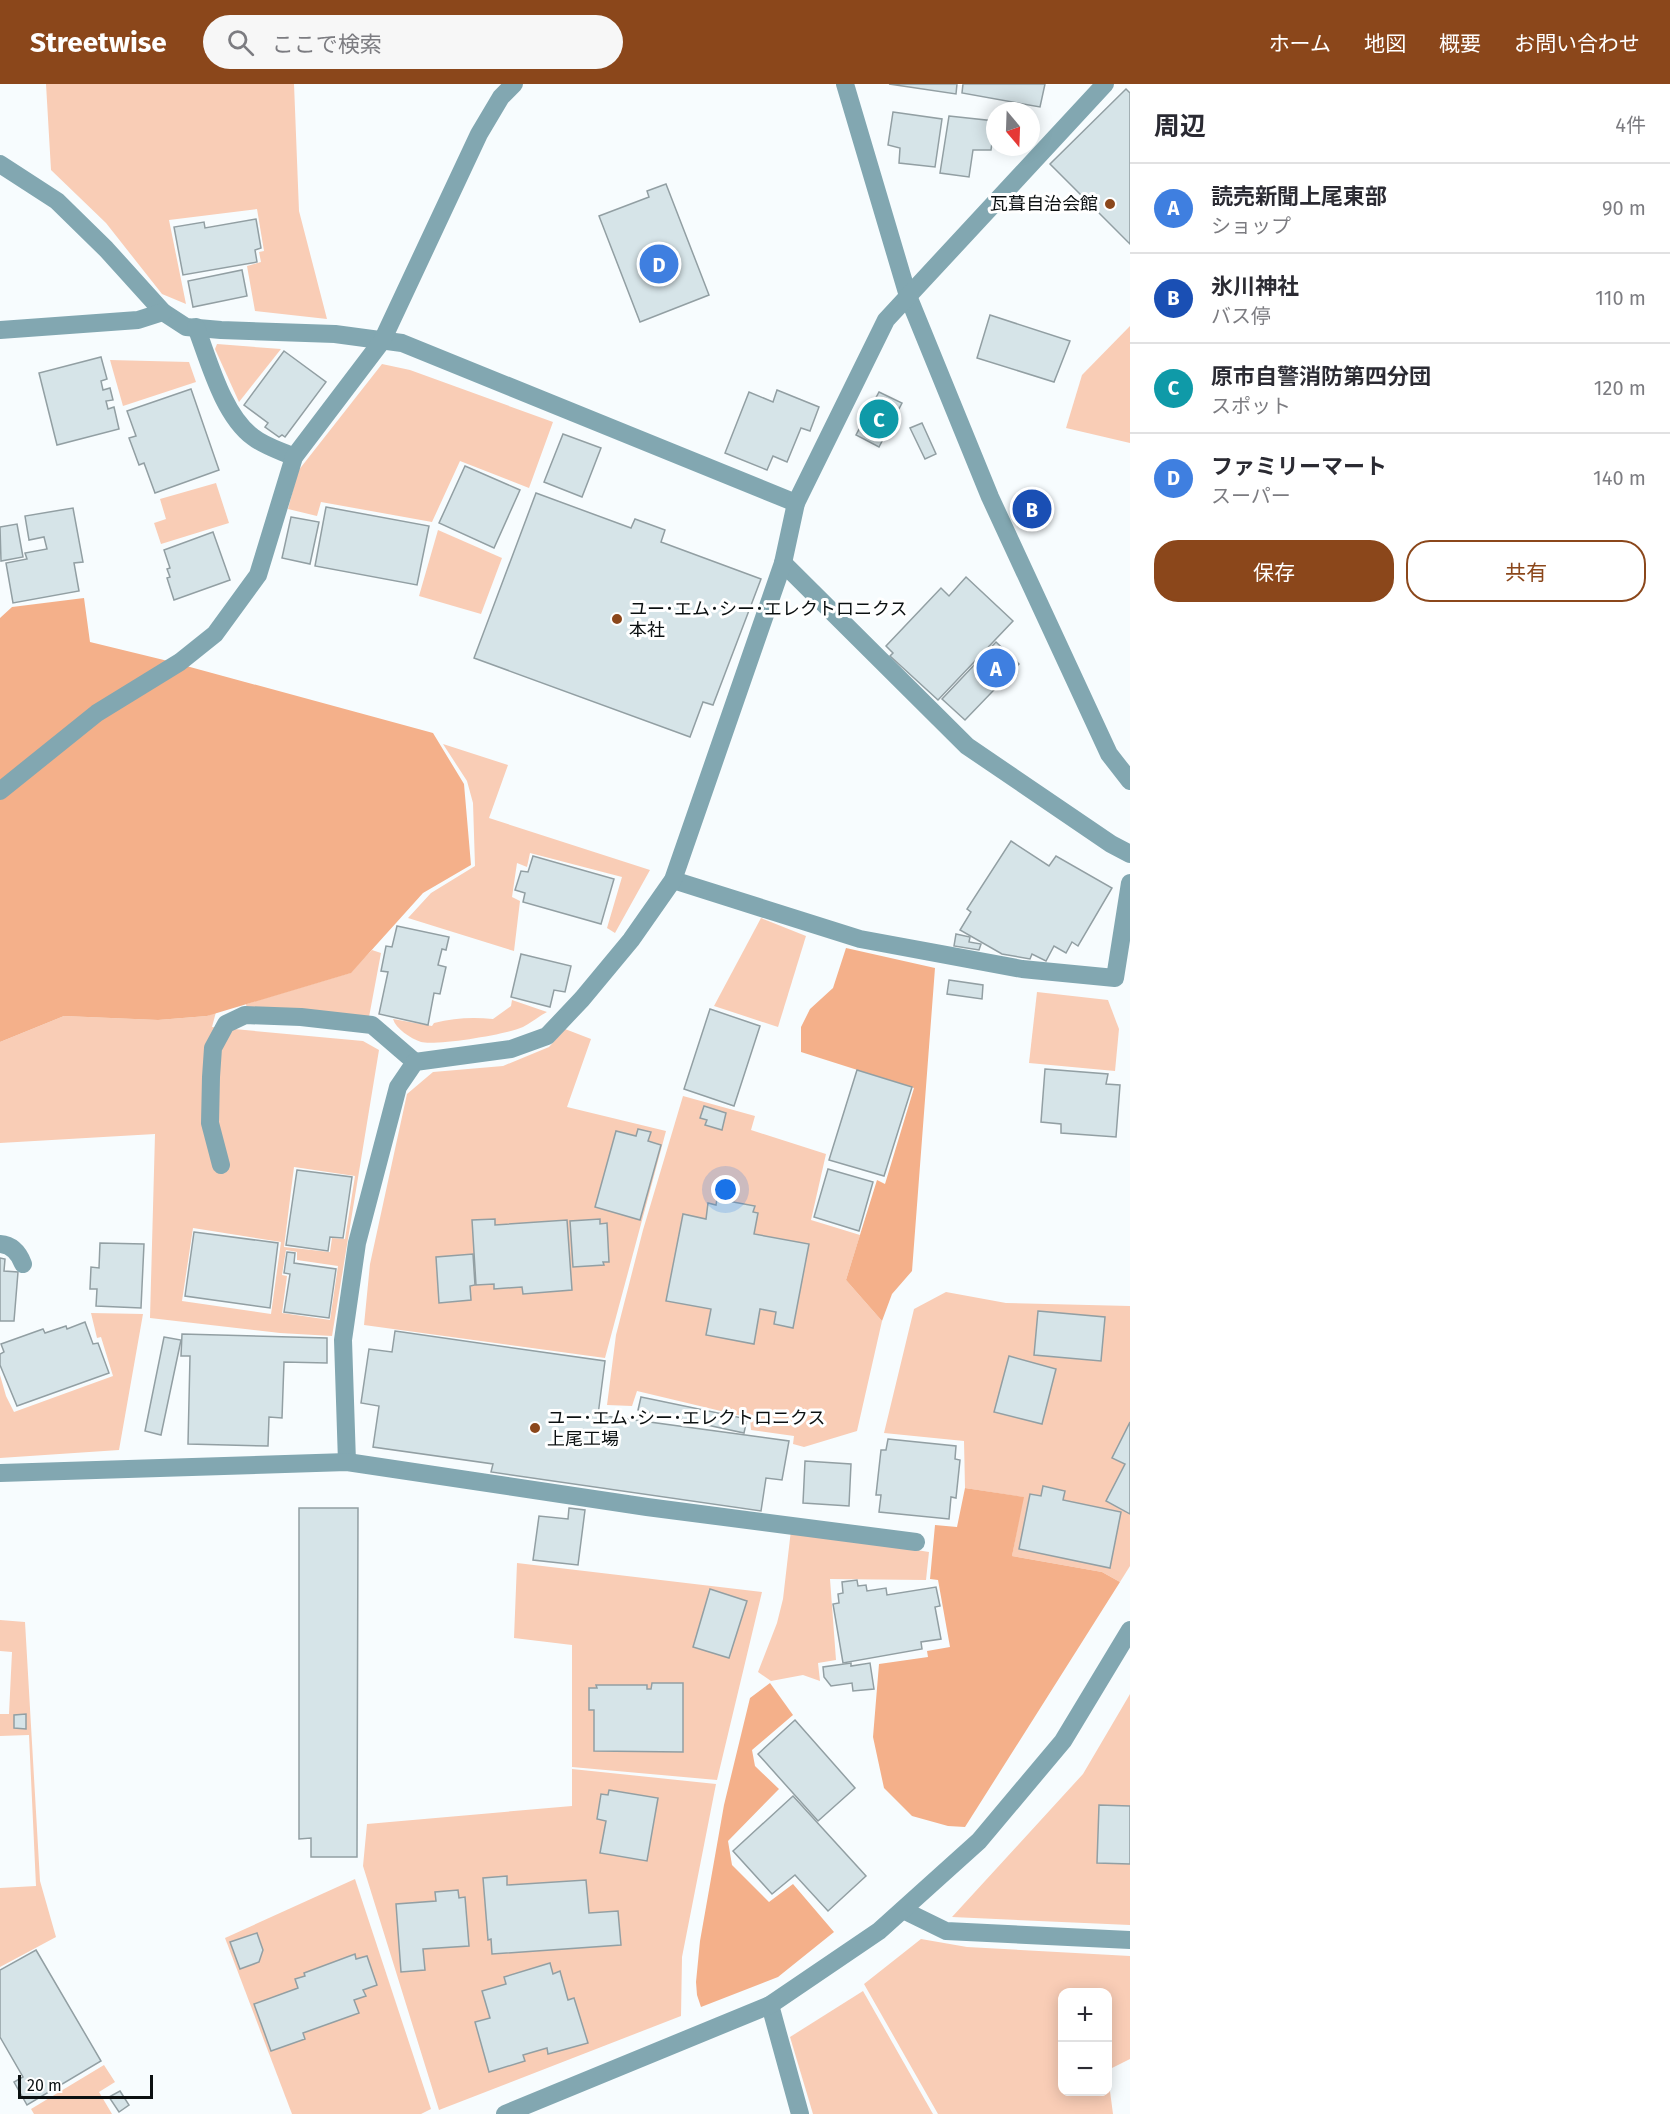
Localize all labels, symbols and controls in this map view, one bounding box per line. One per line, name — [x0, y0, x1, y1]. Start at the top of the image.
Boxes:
search box — [203, 15, 623, 69]
text: Streetwise — [30, 26, 167, 59]
icon: search — [224, 26, 257, 59]
text: ここで検索 — [272, 31, 382, 58]
text: ホーム — [1269, 31, 1331, 57]
text: 地図 — [1364, 31, 1406, 57]
text: 概要 — [1439, 31, 1481, 57]
text: お問い合わせ — [1514, 31, 1640, 57]
north arrow — [986, 102, 1040, 156]
text: 周辺 — [1154, 111, 1206, 142]
text: 4件 — [1615, 113, 1646, 137]
text: 読売新聞上尾東部 — [1211, 183, 1387, 210]
place label: 瓦葺自治会館 — [990, 193, 1098, 215]
text: A — [1168, 196, 1179, 220]
text: 90 m — [1602, 196, 1646, 220]
marker: 瓦葺自治会館 — [1103, 197, 1117, 211]
text: ショップ — [1211, 214, 1291, 238]
pin: D — [640, 242, 678, 286]
text: 氷川神社 — [1211, 273, 1299, 300]
text: B — [1167, 286, 1180, 310]
text: 110 m — [1595, 286, 1646, 310]
text: バス停 — [1211, 304, 1271, 328]
text: 原市自警消防第四分団 — [1211, 363, 1431, 390]
text: C — [1168, 376, 1179, 400]
text: 120 m — [1594, 376, 1646, 400]
text: スポット — [1211, 394, 1291, 418]
pin: C — [860, 396, 898, 442]
text: ファミリーマート — [1211, 453, 1387, 480]
text: D — [1167, 466, 1180, 490]
text: 140 m — [1593, 466, 1646, 490]
text: スーパー — [1211, 484, 1291, 508]
pin: B — [1012, 486, 1052, 532]
button: 保存 — [1154, 540, 1394, 602]
button: 共有 — [1406, 540, 1646, 602]
place label: ユー･エム･シー･エレクトロニクス 本社 — [629, 598, 907, 641]
marker: ユー･エム･シー･エレクトロニクス 本社 — [610, 612, 624, 626]
pin: A — [976, 646, 1016, 690]
your location — [711, 1175, 740, 1204]
place label: ユー･エム･シー･エレクトロニクス 上尾工場 — [547, 1407, 825, 1450]
marker: ユー･エム･シー･エレクトロニクス 上尾工場 — [528, 1421, 542, 1435]
map controls — [1058, 1988, 1112, 2096]
button: + — [1058, 1988, 1112, 2042]
button: − — [1058, 2042, 1112, 2096]
scale bar — [18, 2072, 153, 2100]
text: 20 m — [27, 2076, 62, 2095]

